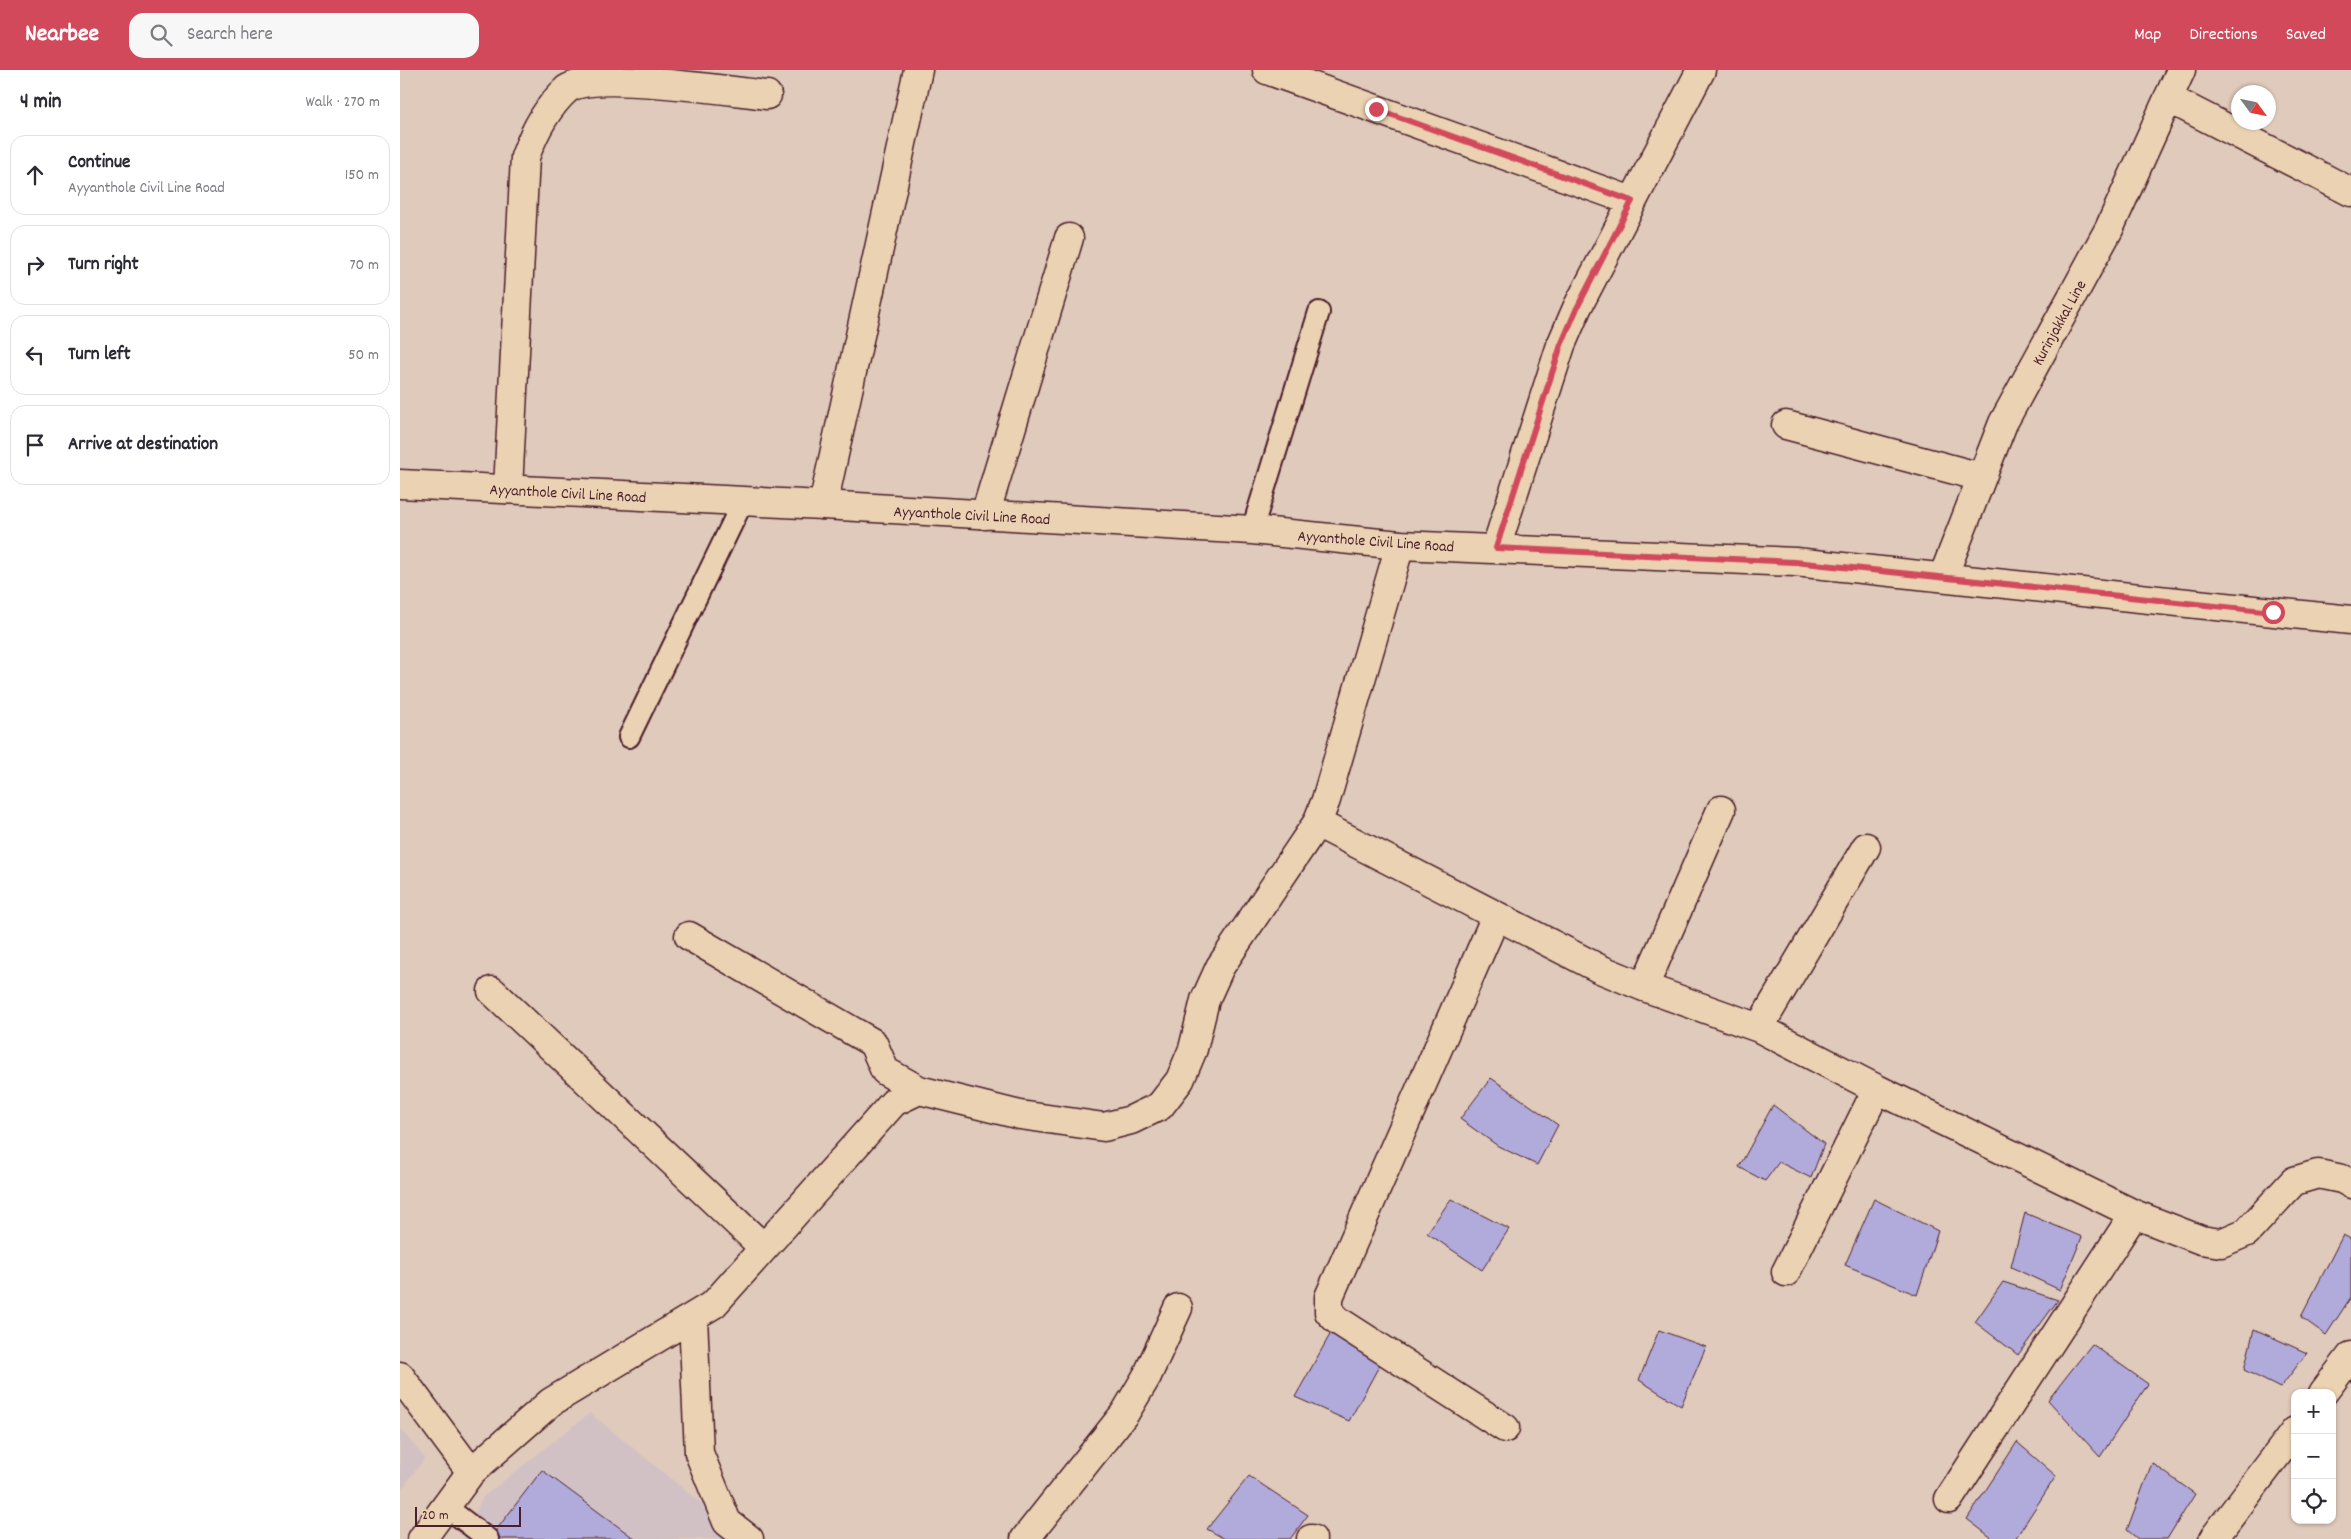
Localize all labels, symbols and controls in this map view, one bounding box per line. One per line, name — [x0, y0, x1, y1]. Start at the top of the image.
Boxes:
search box — [129, 13, 479, 58]
text: Nearbee — [25, 18, 99, 52]
icon: search — [147, 21, 175, 49]
text: Search here — [187, 22, 273, 49]
text: Map — [2134, 23, 2161, 48]
text: Directions — [2189, 23, 2258, 48]
text: Saved — [2286, 23, 2326, 48]
north arrow — [2231, 85, 2276, 130]
text: 4 min — [20, 88, 62, 118]
text: Walk · 270 m — [305, 91, 380, 114]
route end — [1365, 98, 1388, 121]
text: Continue — [68, 150, 130, 177]
icon: ahead — [21, 161, 49, 189]
text: 150 m — [345, 164, 379, 187]
text: Ayyanthole Civil Line Road — [68, 177, 225, 200]
icon: right — [21, 251, 49, 279]
text: Turn right — [68, 252, 139, 279]
text: 70 m — [349, 254, 379, 277]
street label: Kurinjakkal Line — [2027, 276, 2093, 370]
icon: left — [21, 341, 49, 369]
text: Turn left — [68, 342, 131, 369]
text: 50 m — [348, 344, 379, 367]
icon: arrive — [21, 431, 49, 459]
text: Arrive at destination — [68, 432, 218, 459]
street label: Ayyanthole Civil Line Road — [489, 479, 647, 510]
street label: Ayyanthole Civil Line Road — [893, 501, 1051, 532]
street label: Ayyanthole Civil Line Road — [1297, 526, 1455, 559]
route start — [2262, 601, 2285, 624]
map controls — [2291, 1389, 2336, 1524]
button: + — [2291, 1389, 2336, 1434]
button: − — [2291, 1434, 2336, 1479]
button: locate — [2291, 1479, 2336, 1524]
scale bar — [415, 1504, 521, 1527]
text: 20 m — [422, 1506, 449, 1526]

